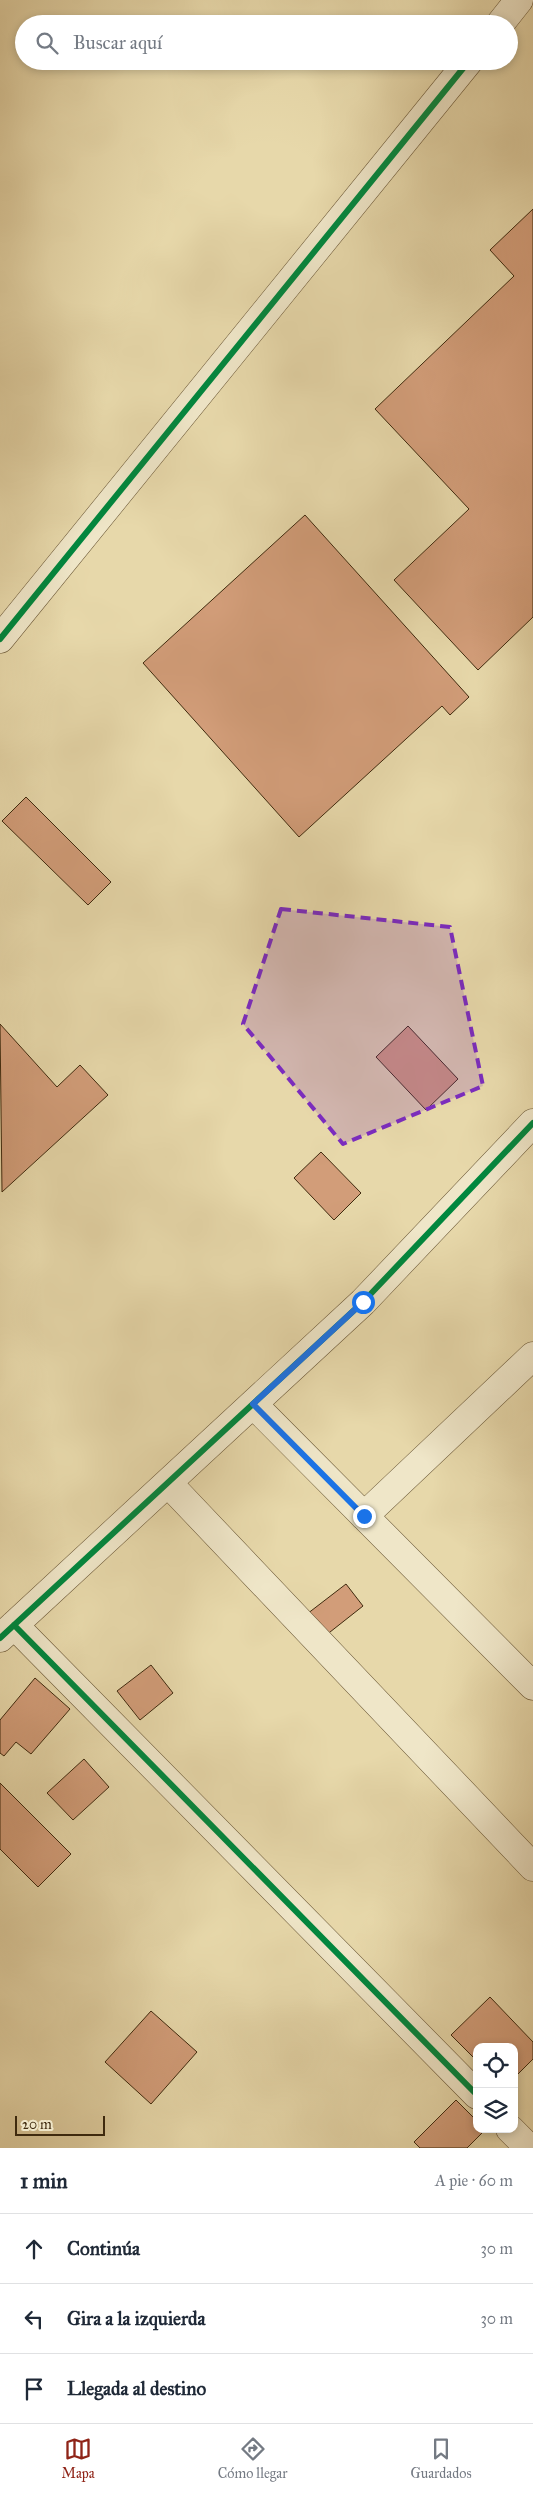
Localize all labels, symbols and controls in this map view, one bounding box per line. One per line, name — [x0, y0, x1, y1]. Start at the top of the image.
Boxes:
search box — [15, 15, 518, 70]
icon: search — [33, 29, 61, 57]
text: Buscar aquí — [73, 31, 162, 54]
route start — [352, 1291, 375, 1314]
route end — [353, 1505, 376, 1528]
map controls — [473, 2043, 518, 2133]
button: locate — [473, 2043, 518, 2088]
button: layers — [473, 2088, 518, 2133]
scale bar — [15, 2113, 105, 2136]
text: 20 m — [22, 2116, 52, 2133]
text: 1 min — [20, 2168, 68, 2194]
text: A pie · 60 m — [435, 2171, 513, 2190]
icon: ahead — [20, 2235, 48, 2263]
text: Continúa — [67, 2237, 140, 2260]
text: 30 m — [480, 2239, 513, 2258]
icon: left — [20, 2305, 48, 2333]
text: Gira a la izquierda — [67, 2307, 206, 2330]
text: 30 m — [480, 2309, 513, 2328]
icon: arrive — [20, 2375, 48, 2403]
text: Llegada al destino — [67, 2377, 206, 2400]
tab: Mapa — [62, 2435, 95, 2482]
tab: Cómo llegar — [218, 2435, 287, 2482]
tab: Guardados — [410, 2435, 471, 2482]

